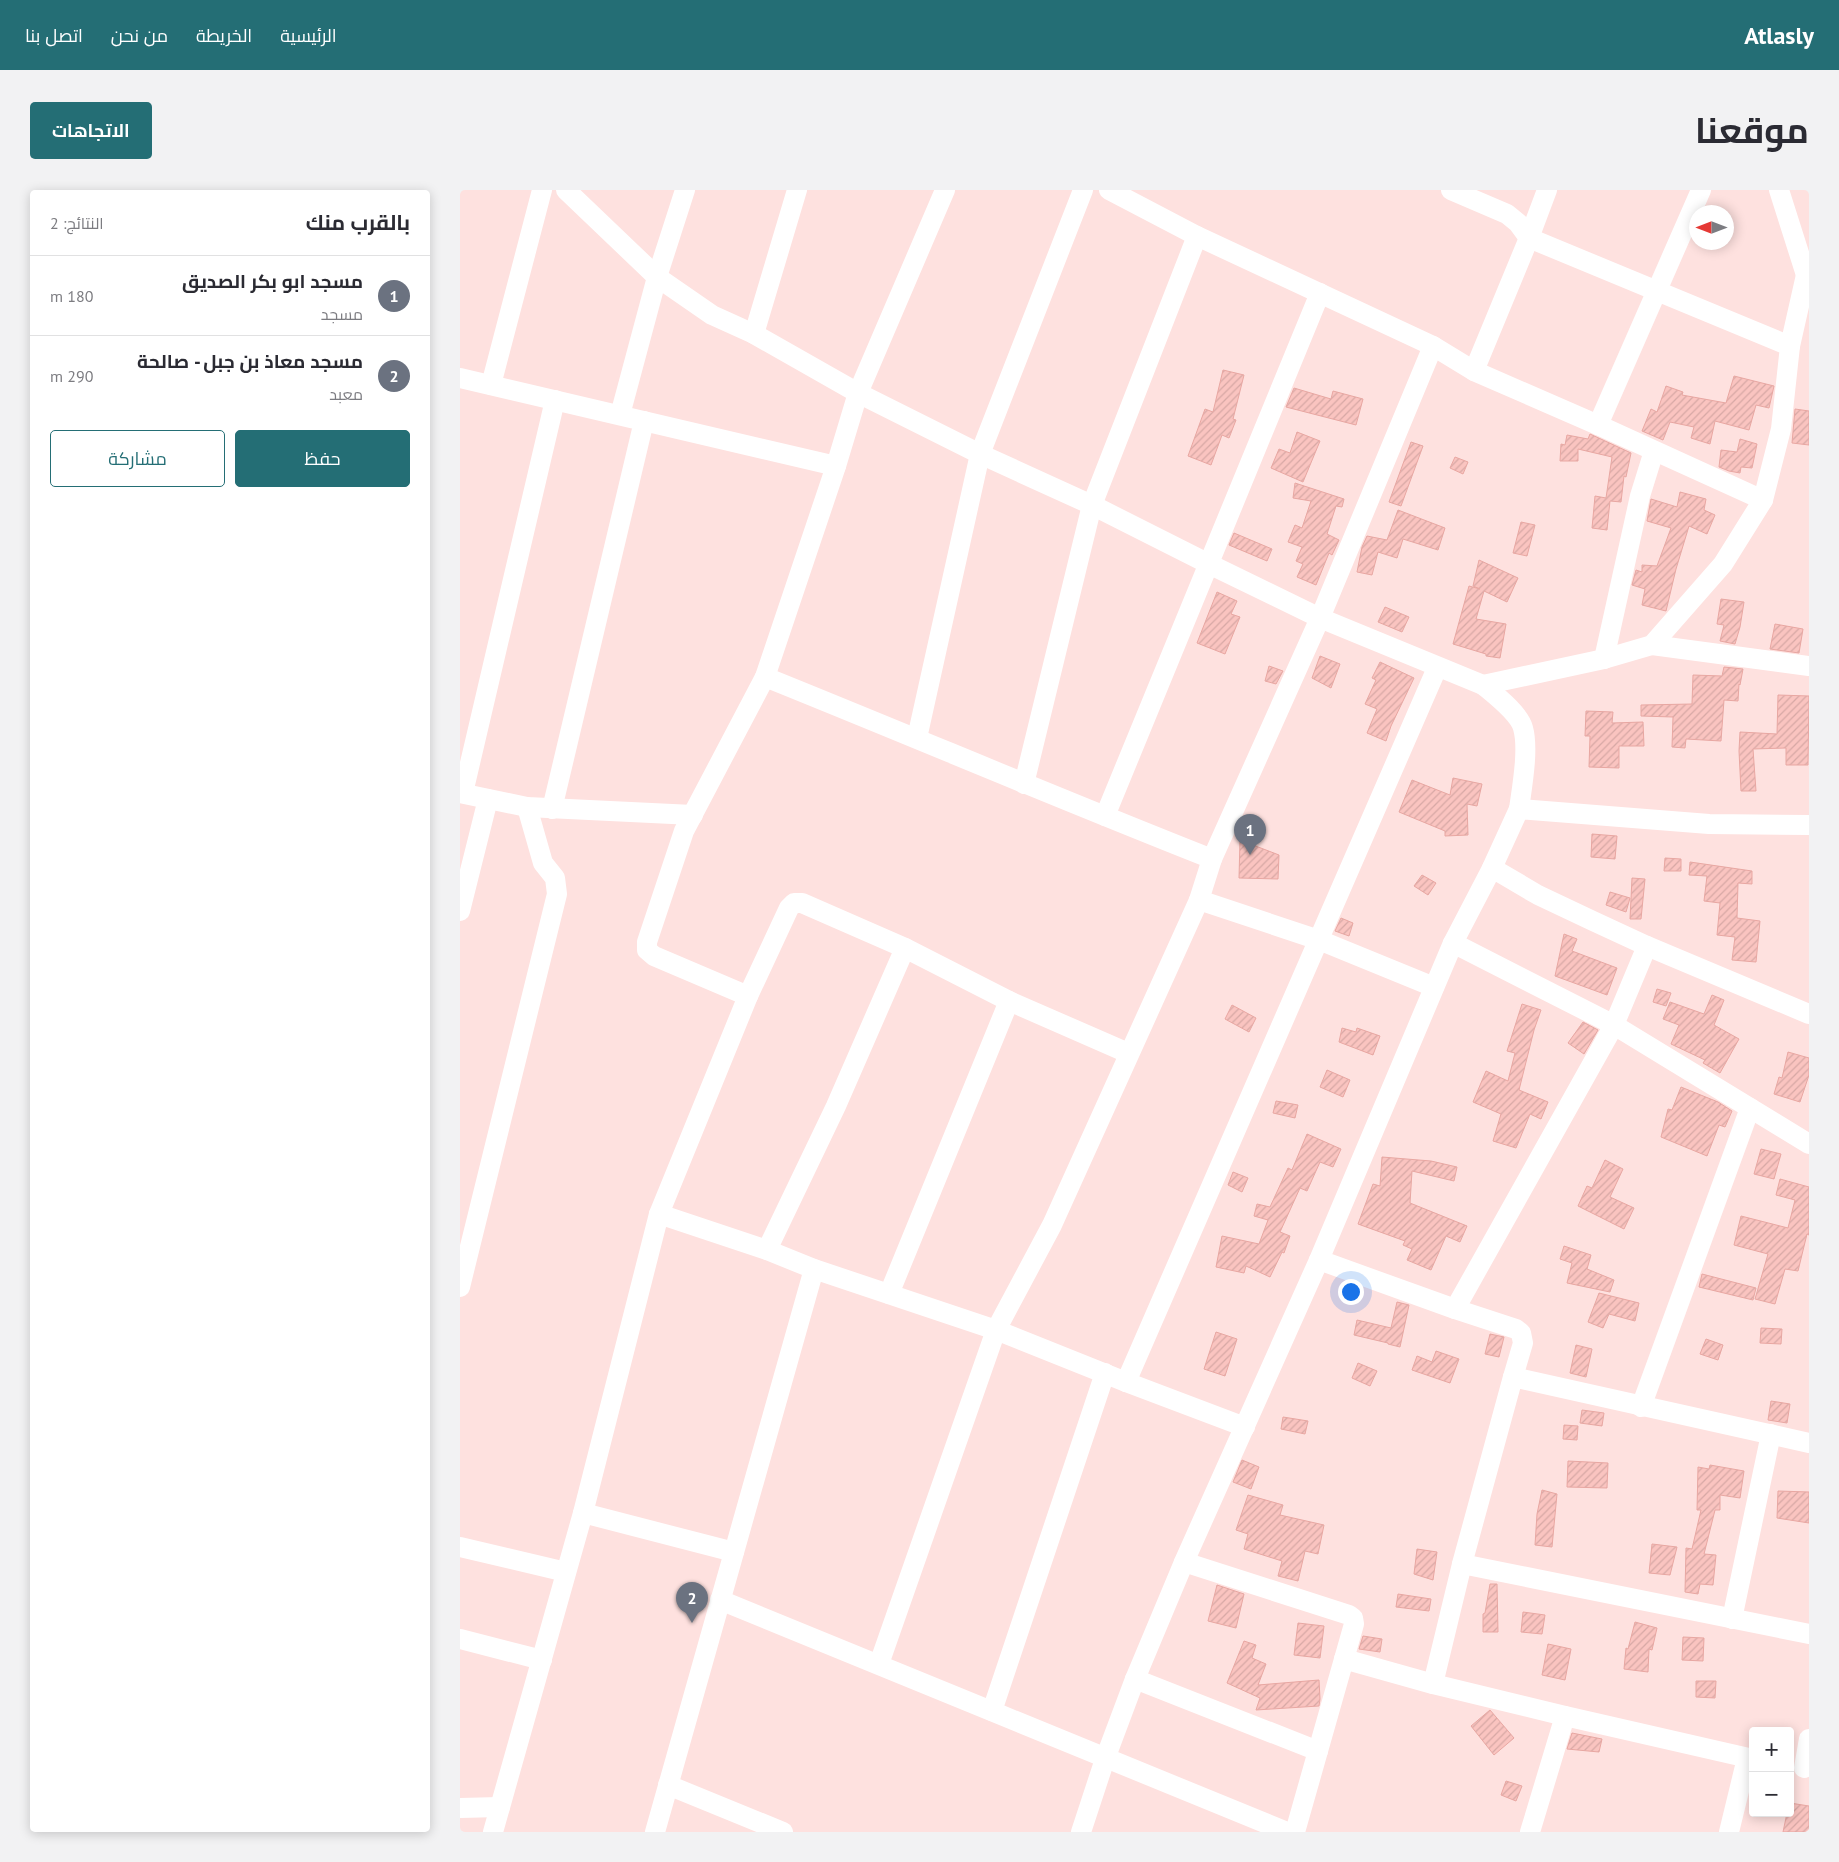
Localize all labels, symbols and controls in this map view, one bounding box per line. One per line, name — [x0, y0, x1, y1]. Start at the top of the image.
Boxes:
text: Atlasly — [1744, 20, 1814, 51]
text: اتصل بنا — [25, 24, 83, 47]
text: من نحن — [111, 24, 168, 47]
text: الخريطة — [196, 24, 252, 47]
text: الرئيسية — [280, 24, 337, 47]
button: الاتجاهات — [30, 102, 152, 159]
text: موقعنا — [1695, 107, 1809, 153]
north arrow — [1689, 205, 1734, 250]
text: بالقرب منك — [306, 209, 410, 236]
text: النتائج: 2 — [50, 213, 104, 233]
text: مسجد ابو بكر الصديق — [182, 269, 363, 293]
text: 180 m — [50, 286, 93, 306]
text: 1 — [389, 286, 399, 306]
text: مسجد — [321, 304, 363, 324]
text: مسجد معاذ بن جبل - صالحة — [137, 349, 363, 373]
text: 290 m — [50, 366, 93, 386]
text: 2 — [389, 366, 399, 386]
text: معبد — [329, 384, 363, 404]
button: مشاركة — [50, 430, 225, 487]
button: حفظ — [235, 430, 410, 487]
pin: 1 — [1234, 814, 1266, 855]
your location — [1338, 1279, 1364, 1305]
pin: 2 — [676, 1582, 708, 1623]
map controls — [1749, 1727, 1794, 1817]
button: + — [1749, 1727, 1794, 1772]
button: − — [1749, 1772, 1794, 1817]

